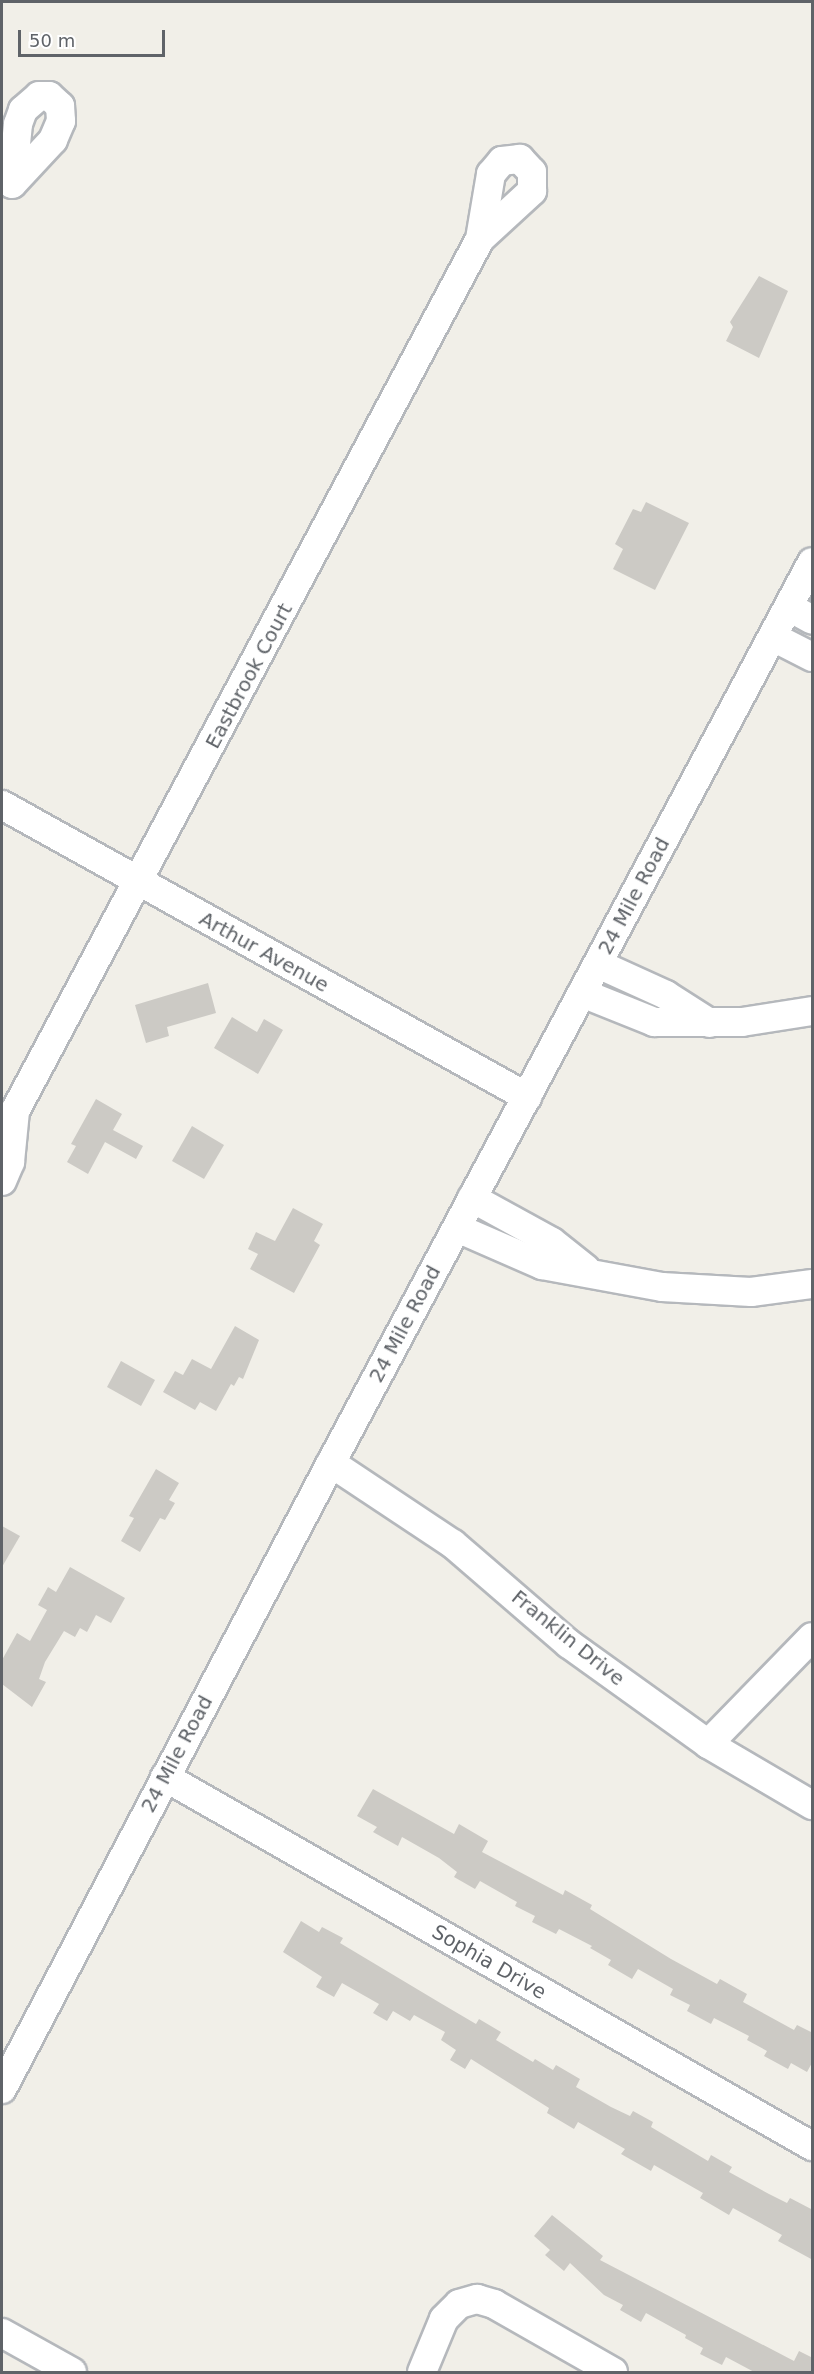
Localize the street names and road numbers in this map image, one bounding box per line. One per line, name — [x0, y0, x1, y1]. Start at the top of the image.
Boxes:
street label: Eastbrook Court — [201, 599, 297, 753]
street label: 24 Mile Road — [593, 833, 675, 959]
street label: Arthur Avenue — [195, 907, 333, 997]
street label: 24 Mile Road — [364, 1261, 446, 1387]
street label: Franklin Drive — [507, 1585, 629, 1691]
street label: 24 Mile Road — [136, 1691, 218, 1817]
street label: Sophia Drive — [428, 1920, 550, 2004]

